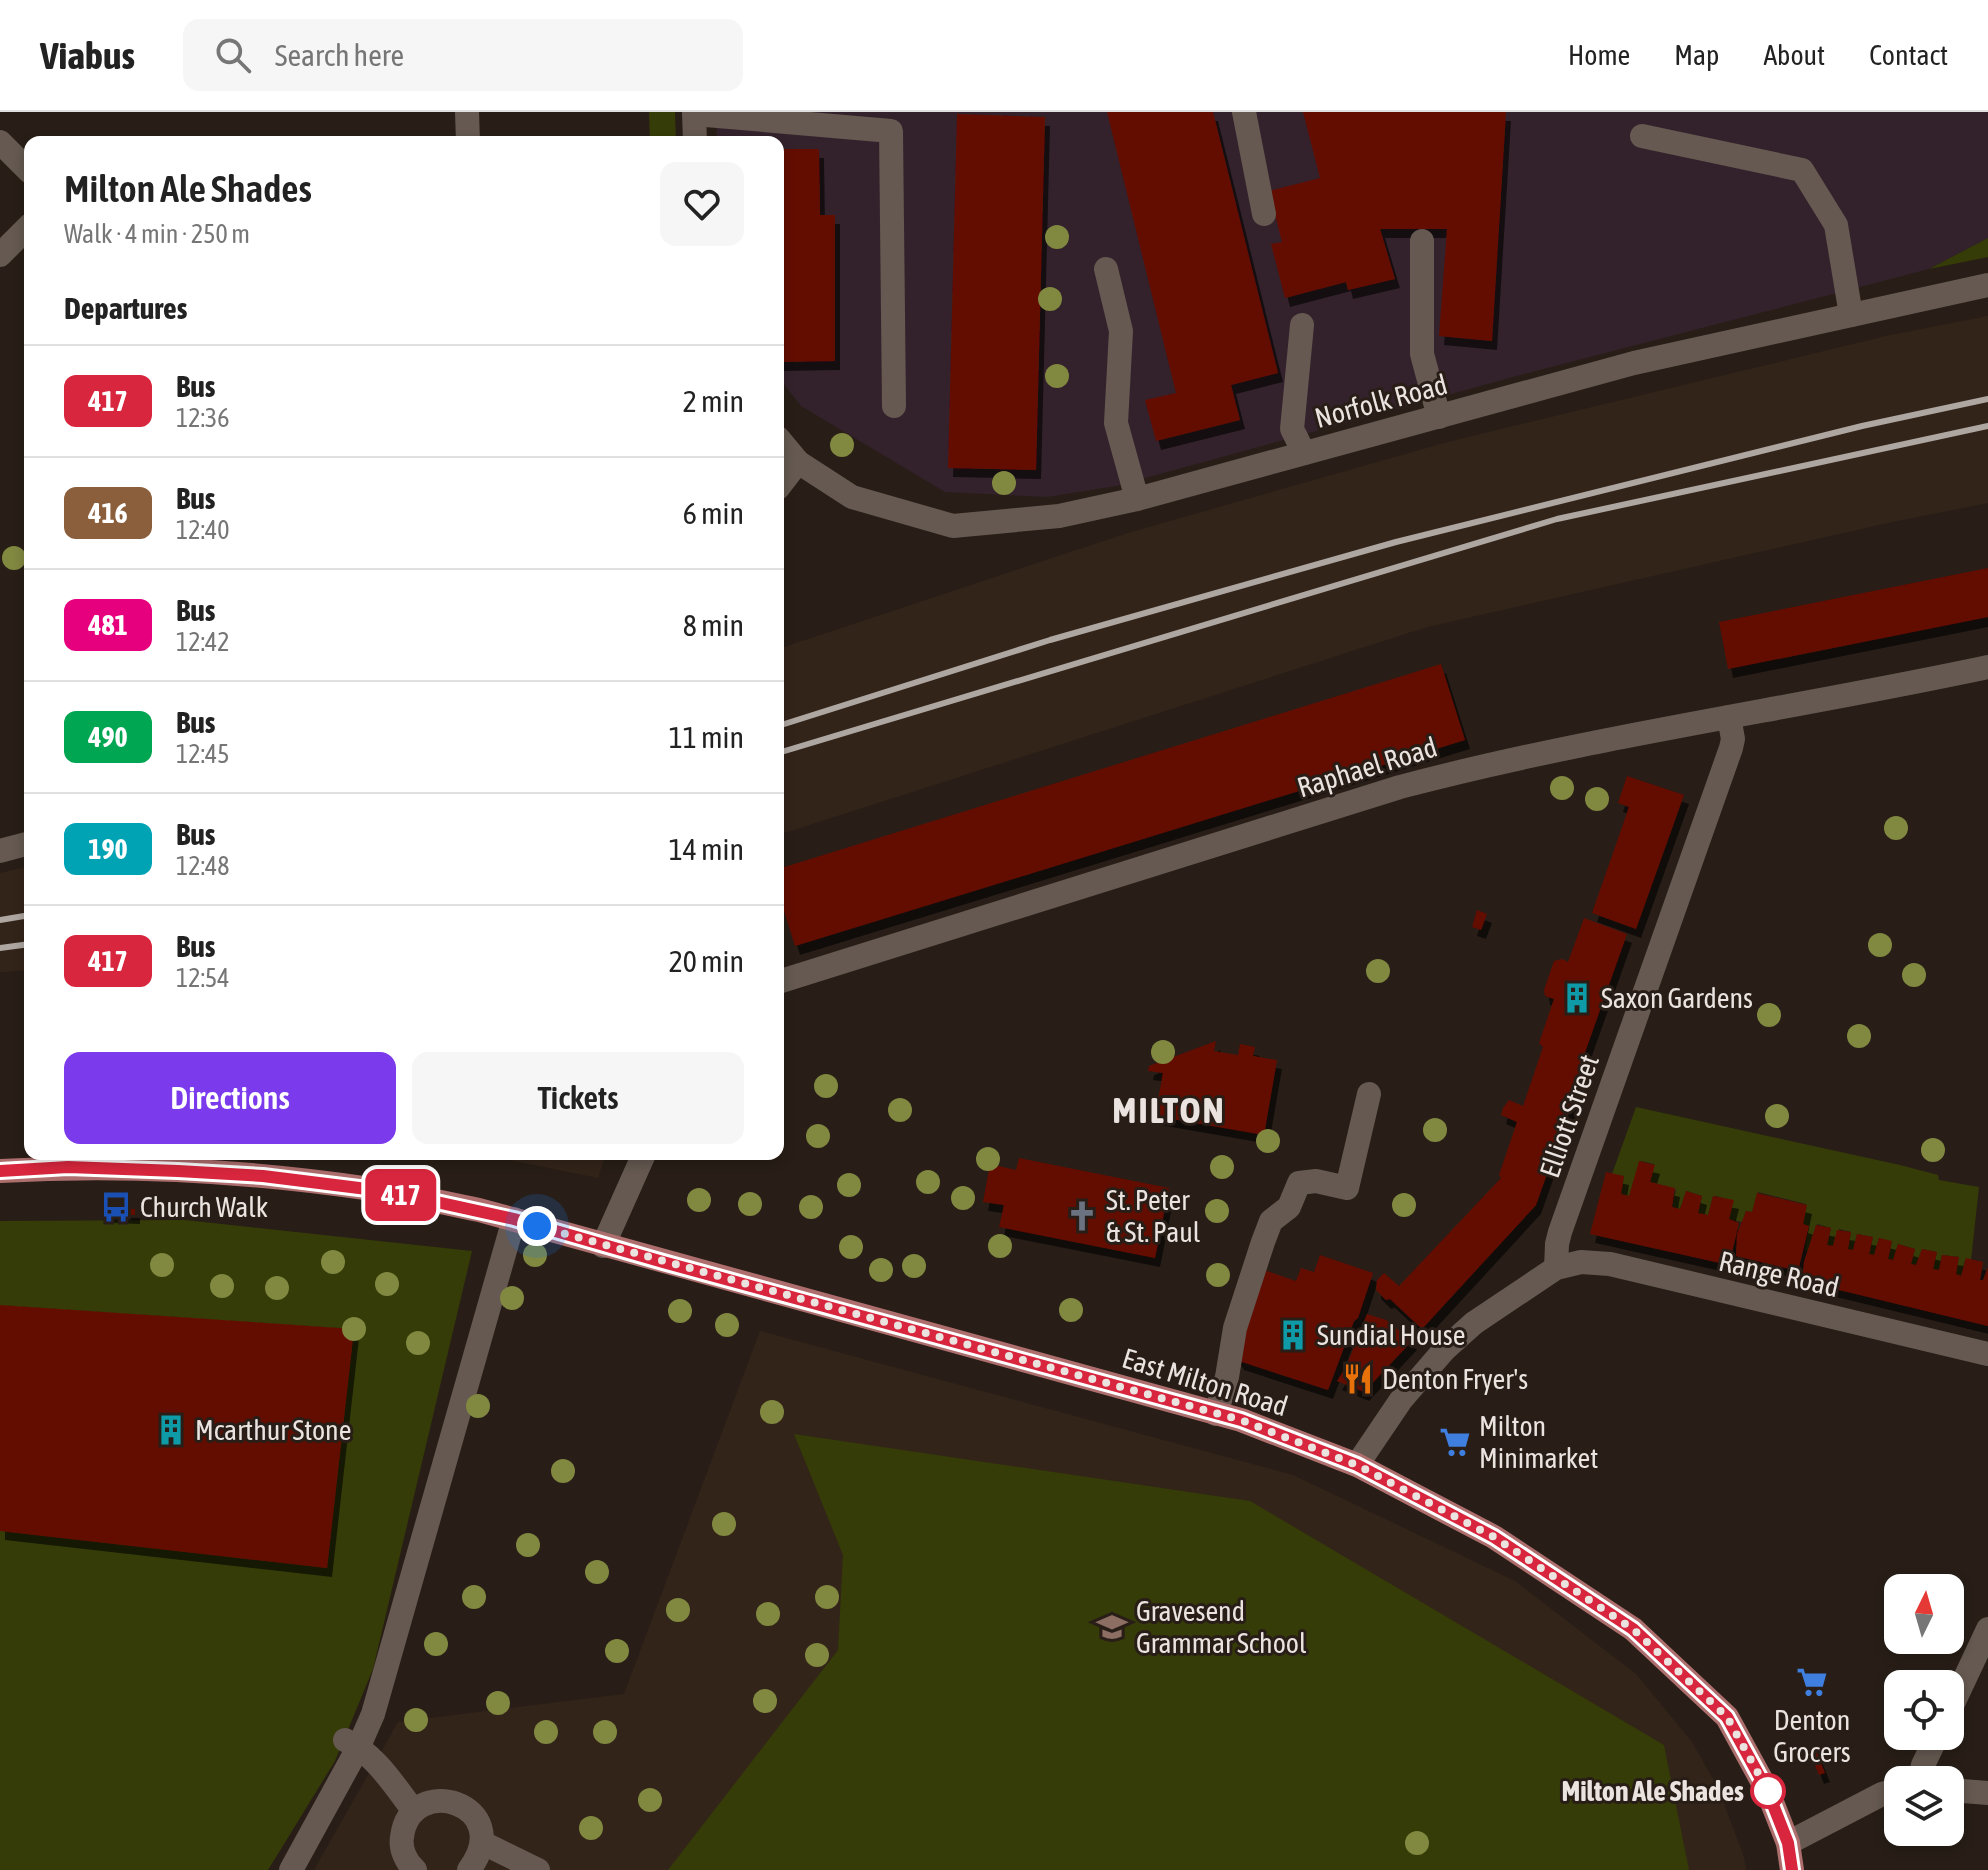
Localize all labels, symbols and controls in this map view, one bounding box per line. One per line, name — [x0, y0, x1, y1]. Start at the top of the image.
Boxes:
search box — [183, 19, 743, 91]
icon: search — [211, 33, 255, 77]
text: Viabus — [40, 34, 135, 77]
text: Search here — [275, 38, 404, 72]
text: Home — [1568, 39, 1630, 71]
text: Map — [1674, 39, 1719, 71]
text: About — [1763, 39, 1825, 71]
text: Contact — [1869, 39, 1948, 71]
button: heart — [660, 162, 744, 246]
text: Milton Ale Shades — [64, 167, 312, 210]
text: Walk · 4 min · 250 m — [64, 219, 250, 249]
text: Departures — [64, 291, 187, 325]
street label: Norfolk Road — [1311, 368, 1451, 434]
text: Bus — [176, 369, 215, 403]
text: 2 min — [683, 384, 744, 418]
text: 417 — [88, 385, 128, 417]
text: 12:36 — [176, 403, 230, 433]
text: Bus — [176, 481, 215, 515]
text: 6 min — [683, 496, 744, 530]
text: 416 — [88, 497, 128, 529]
text: 12:40 — [176, 515, 230, 545]
text: Bus — [176, 593, 215, 627]
text: 8 min — [683, 608, 744, 642]
text: 481 — [88, 609, 128, 641]
text: 12:42 — [176, 627, 230, 657]
text: Bus — [176, 705, 215, 739]
text: 11 min — [669, 720, 744, 754]
text: 490 — [88, 721, 128, 753]
street label: Raphael Road — [1293, 731, 1441, 803]
text: 12:45 — [176, 739, 230, 769]
text: Bus — [176, 817, 215, 851]
text: 14 min — [669, 832, 744, 866]
text: 190 — [88, 833, 128, 865]
text: 12:48 — [176, 851, 230, 881]
text: Bus — [176, 929, 215, 963]
text: 20 min — [669, 944, 744, 978]
text: 417 — [88, 945, 128, 977]
text: 12:54 — [176, 963, 230, 993]
building icon: Saxon Gardens — [1560, 981, 1594, 1015]
place label: Saxon Gardens — [1601, 982, 1753, 1014]
street label: Elliott Street — [1533, 1050, 1605, 1182]
button: Directions — [64, 1052, 396, 1144]
button: Tickets — [412, 1052, 744, 1144]
district label: MILTON — [1112, 1089, 1226, 1131]
line badge: 417 — [355, 1169, 447, 1221]
text: 417 — [381, 1179, 421, 1211]
place label: St. Peter & St. Paul — [1106, 1184, 1201, 1248]
bus stop icon: Church Walk — [99, 1190, 133, 1224]
place label: Church Walk — [140, 1191, 268, 1223]
church icon: St. Peter & St. Paul — [1065, 1199, 1099, 1233]
your location — [517, 1206, 557, 1246]
street label: Range Road — [1716, 1245, 1842, 1303]
building icon: Sundial House — [1276, 1318, 1310, 1352]
place label: Sundial House — [1317, 1319, 1465, 1351]
street label: East Milton Road — [1118, 1342, 1292, 1422]
restaurant icon: Denton Fryer's — [1341, 1362, 1375, 1396]
place label: Denton Fryer's — [1382, 1363, 1528, 1395]
place label: Milton Minimarket — [1479, 1410, 1598, 1474]
building icon: Mcarthur Stone — [154, 1413, 188, 1447]
place label: Mcarthur Stone — [195, 1414, 351, 1446]
supermarket icon: Milton Minimarket — [1438, 1425, 1472, 1459]
north arrow — [1884, 1574, 1964, 1654]
map controls — [1884, 1574, 1964, 1846]
place label: Gravesend Grammar School — [1136, 1595, 1307, 1659]
school or university icon: Gravesend Grammar School — [1095, 1610, 1129, 1644]
supermarket icon: Denton Grocers — [1795, 1665, 1829, 1699]
button: locate — [1884, 1670, 1964, 1750]
place label: Denton Grocers — [1773, 1704, 1851, 1768]
button: layers — [1884, 1766, 1964, 1846]
marker: Milton Ale Shades — [1751, 1774, 1785, 1808]
place label: Milton Ale Shades — [1561, 1775, 1744, 1807]

